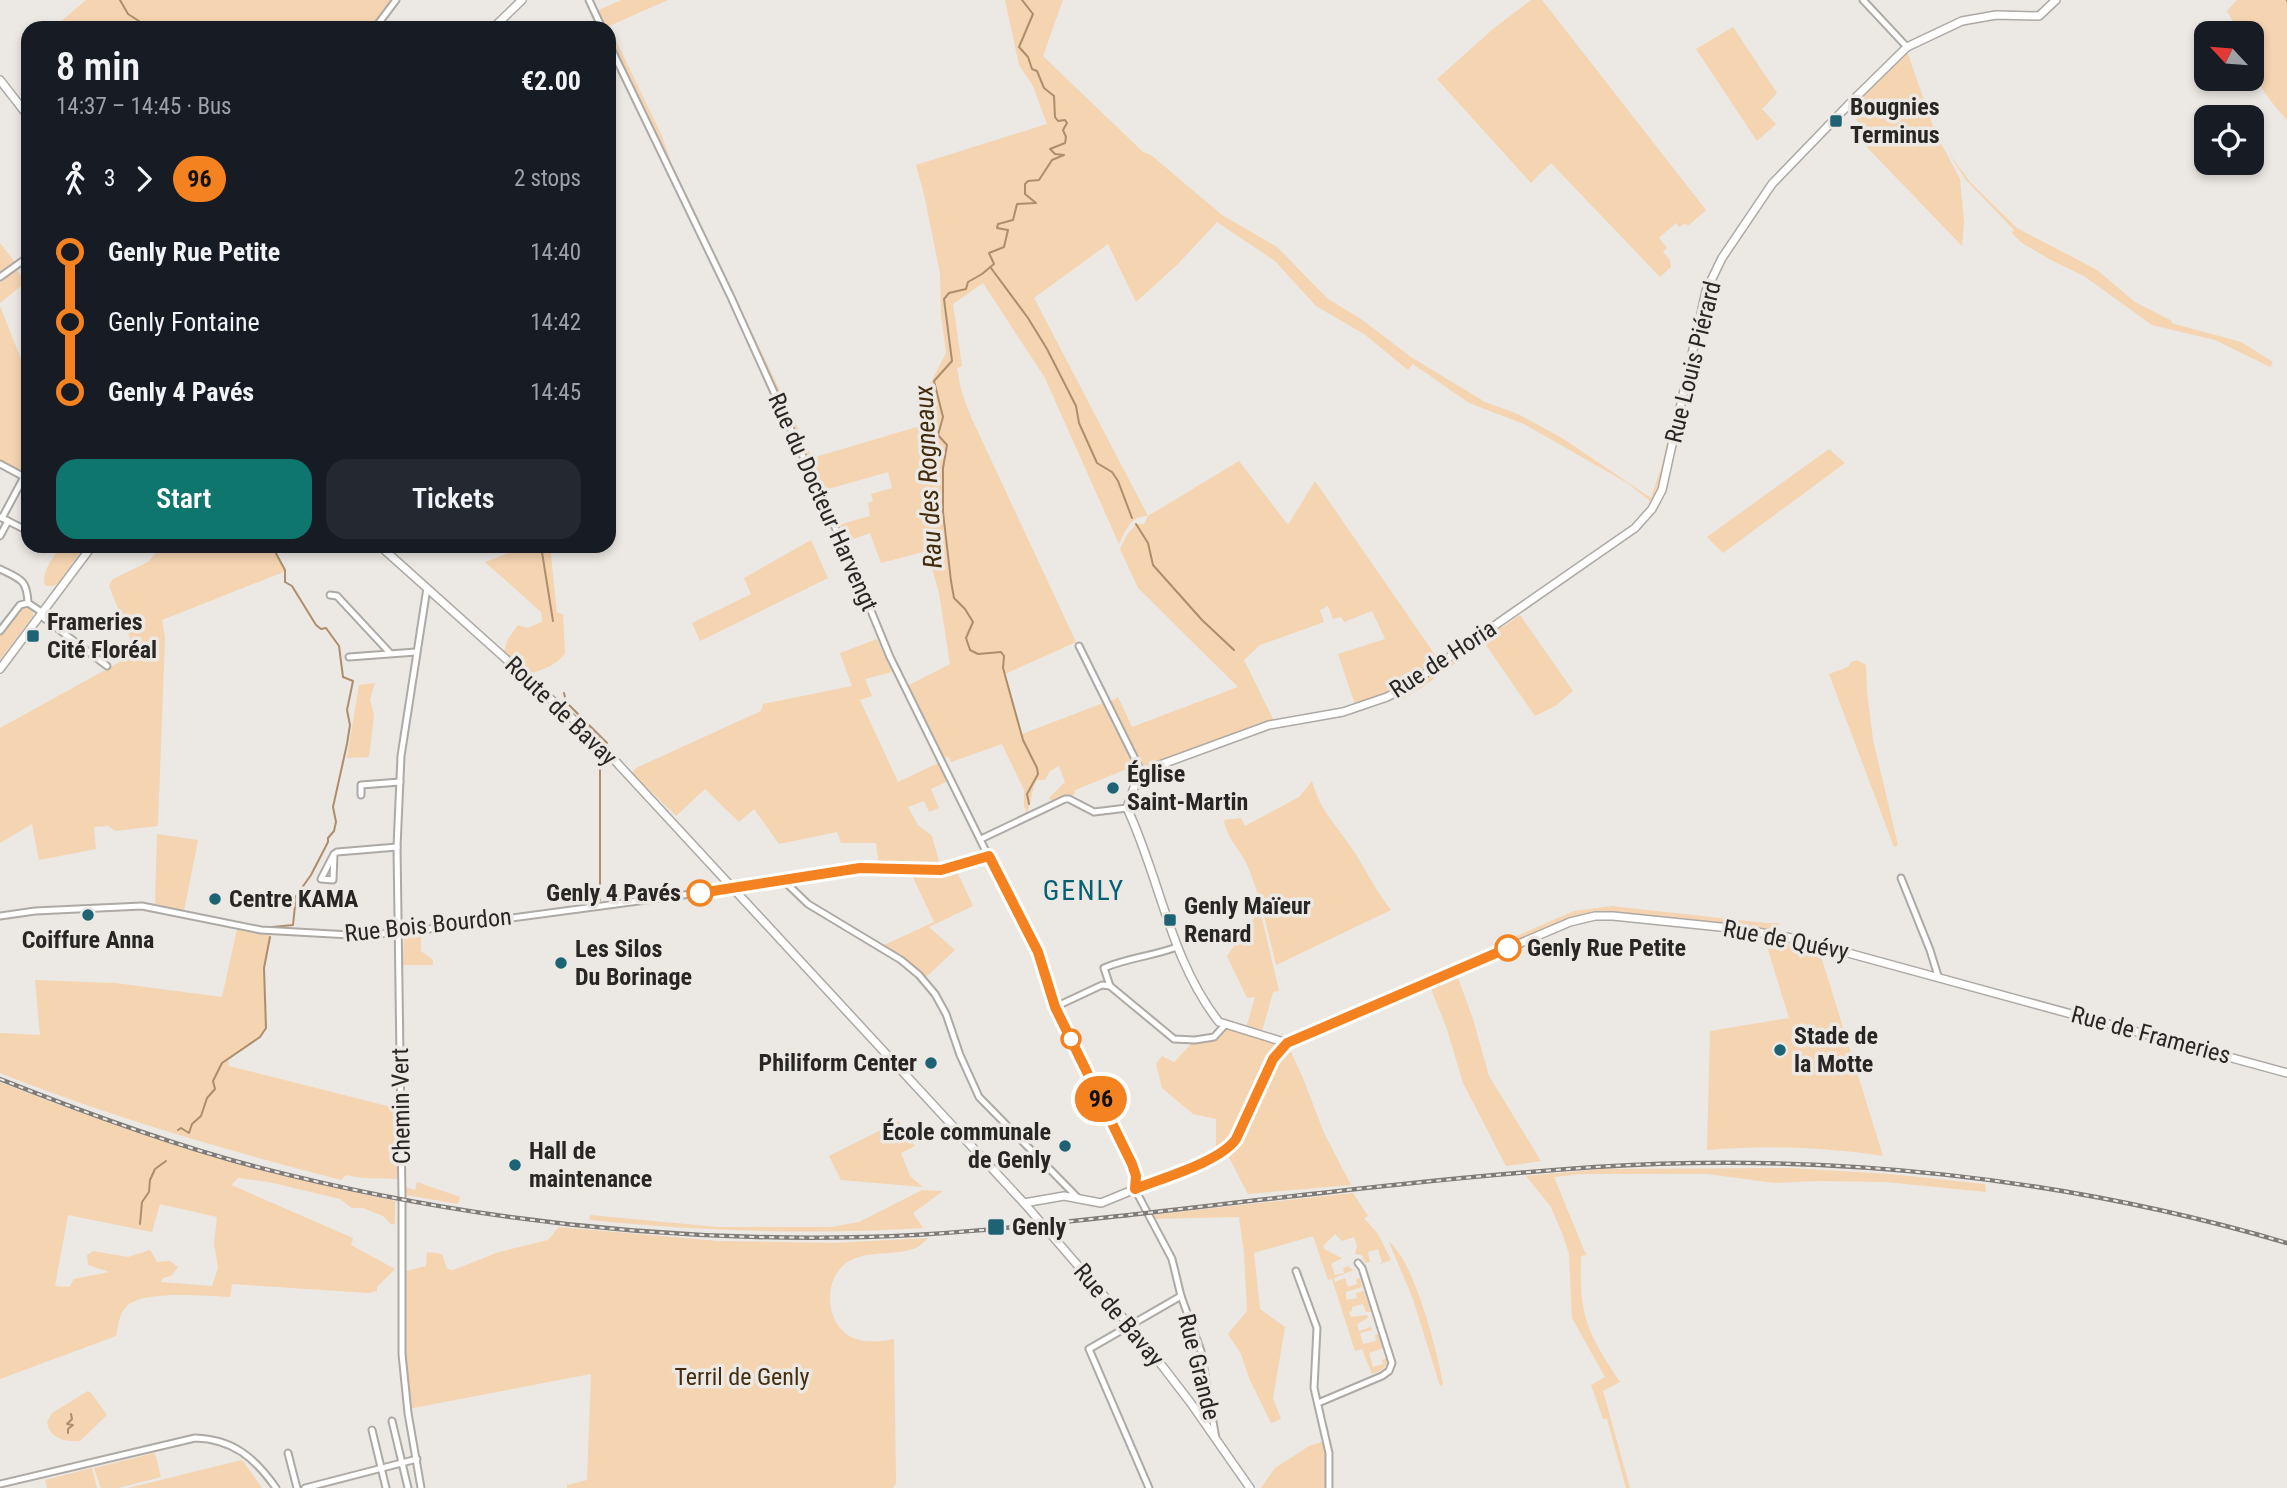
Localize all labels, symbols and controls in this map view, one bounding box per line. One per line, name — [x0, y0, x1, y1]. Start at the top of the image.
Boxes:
north arrow — [2194, 21, 2264, 91]
map controls — [2194, 21, 2264, 175]
text: 8 min — [56, 45, 140, 89]
text: €2.00 — [521, 66, 581, 96]
text: 14:37 – 14:45 · Bus — [56, 93, 232, 120]
place label: Bougnies Terminus — [1850, 93, 1940, 149]
button: locate — [2194, 105, 2264, 175]
marker: Bougnies Terminus — [1828, 113, 1844, 129]
icon: walk — [56, 160, 94, 198]
icon: forward — [125, 160, 163, 198]
text: 3 — [104, 165, 115, 192]
text: 96 — [187, 165, 212, 193]
text: 2 stops — [514, 165, 581, 192]
text: Genly Rue Petite — [108, 237, 280, 267]
text: 14:40 — [530, 239, 581, 266]
street label: Rue Louis Piérard — [1659, 278, 1727, 446]
text: Genly Fontaine — [108, 307, 260, 337]
text: 14:42 — [530, 309, 581, 336]
text: Genly 4 Pavés — [108, 377, 254, 407]
text: 14:45 — [530, 379, 581, 406]
water label: Rau des Rogneaux — [908, 384, 948, 569]
street label: Rue du Docteur Harvengt — [762, 389, 884, 615]
button: Start — [56, 459, 312, 539]
button: Tickets — [326, 459, 581, 539]
place label: Frameries Cité Floréal — [47, 608, 157, 664]
street label: Rue de Horia — [1385, 614, 1501, 704]
marker: Frameries Cité Floréal — [25, 628, 41, 644]
street label: Route de Bavay — [499, 651, 623, 771]
place label: Église Saint-Martin — [1127, 760, 1248, 816]
marker: Église Saint-Martin — [1105, 780, 1121, 796]
district label: GENLY — [1043, 874, 1125, 907]
place label: Genly 4 Pavés — [546, 879, 681, 907]
marker: Genly 4 Pavés — [687, 880, 713, 906]
place label: Centre KAMA — [229, 885, 359, 913]
marker: Centre KAMA — [207, 891, 223, 907]
place label: Genly Maïeur Renard — [1184, 892, 1311, 948]
street label: Rue Bois Bourdon — [343, 902, 513, 948]
marker: Coiffure Anna — [80, 907, 96, 923]
marker: Genly Maïeur Renard — [1162, 912, 1178, 928]
street label: Rue de Quévy — [1721, 914, 1851, 966]
place label: Coiffure Anna — [22, 926, 154, 954]
place label: Genly Rue Petite — [1527, 934, 1686, 962]
place label: Les Silos Du Borinage — [575, 935, 692, 991]
marker: Genly Rue Petite — [1495, 935, 1521, 961]
marker: Les Silos Du Borinage — [553, 955, 569, 971]
street label: Rue de Frameries — [2068, 1000, 2234, 1070]
place label: Stade de la Motte — [1794, 1022, 1878, 1078]
unlabelled marker — [1061, 1029, 1081, 1049]
marker: Stade de la Motte — [1772, 1042, 1788, 1058]
street label: Chemin Vert — [386, 1048, 416, 1164]
place label: Philiform Center — [759, 1049, 917, 1077]
marker: Philiform Center — [923, 1055, 939, 1071]
line badge: 96 — [1070, 1076, 1132, 1122]
text: 96 — [1089, 1085, 1113, 1113]
place label: École communale de Genly — [882, 1118, 1051, 1174]
place label: Hall de maintenance — [529, 1137, 652, 1193]
marker: École communale de Genly — [1057, 1138, 1073, 1154]
marker: Hall de maintenance — [507, 1157, 523, 1173]
place label: Genly — [1012, 1213, 1066, 1241]
marker: Genly — [986, 1217, 1006, 1237]
street label: Rue de Bavay — [1068, 1258, 1170, 1372]
street label: Rue Grande — [1172, 1311, 1226, 1423]
park label: Terril de Genly — [675, 1363, 809, 1391]

